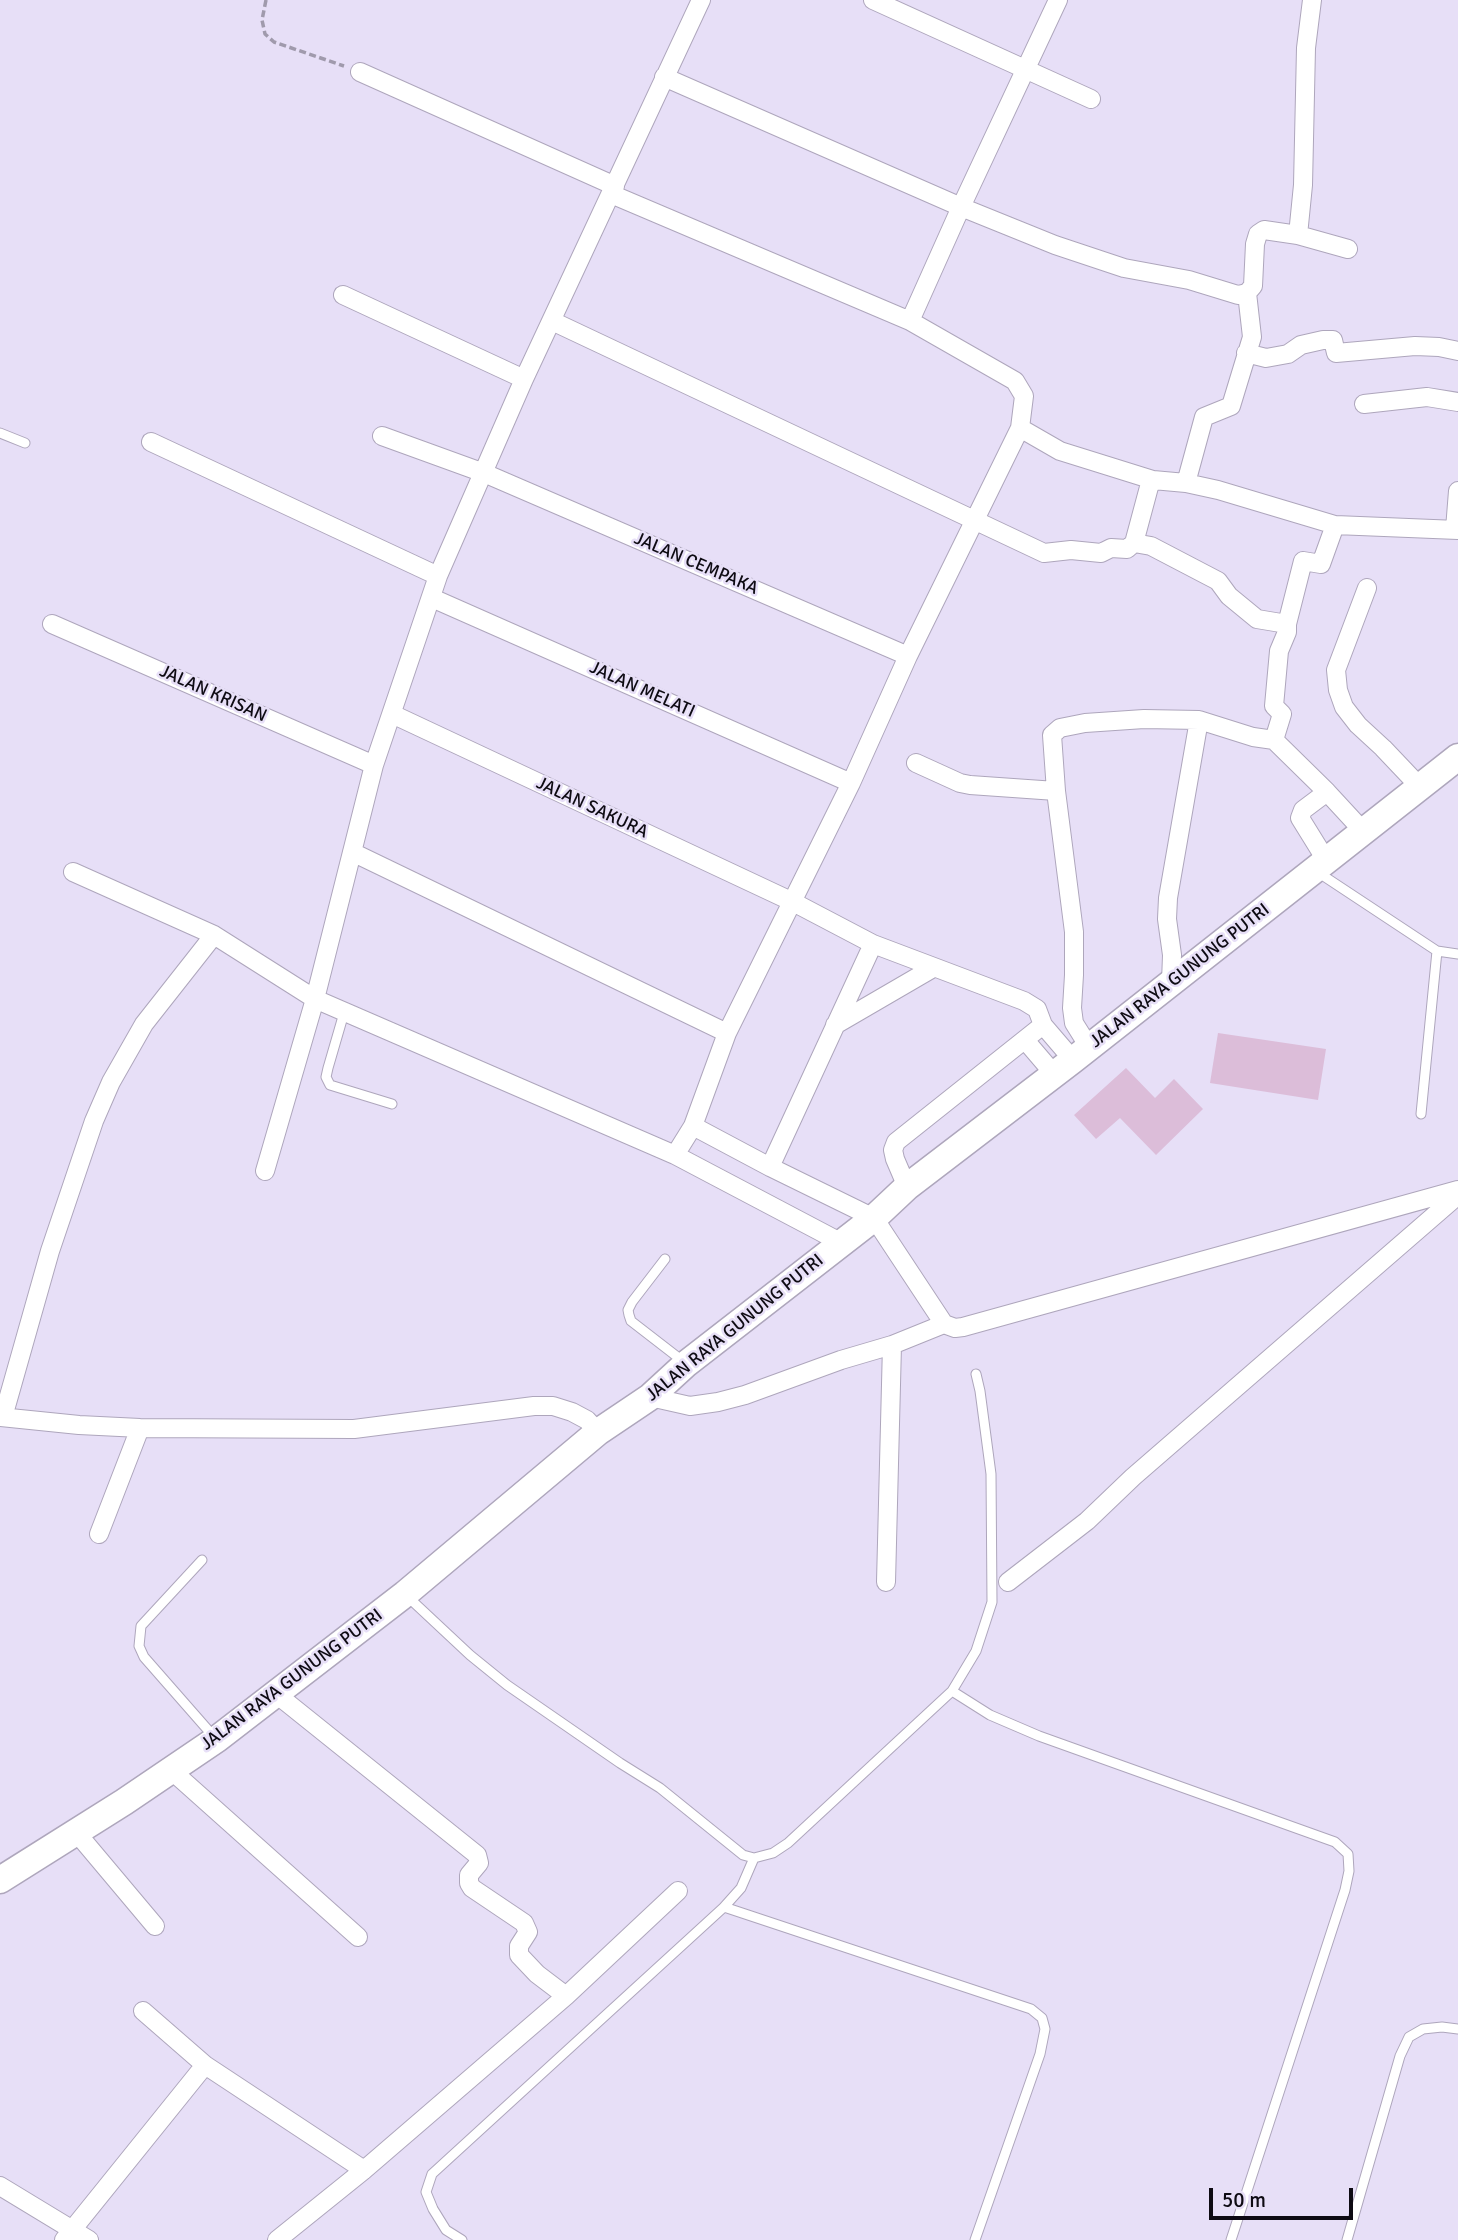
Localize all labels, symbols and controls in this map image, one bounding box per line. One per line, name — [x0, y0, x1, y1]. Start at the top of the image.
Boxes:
street label: JALAN CEMPAKA — [631, 528, 761, 600]
street label: JALAN MELATI — [586, 657, 698, 723]
street label: JALAN KRISAN — [156, 661, 270, 727]
street label: JALAN SAKURA — [533, 773, 651, 843]
street label: JALAN RAYA GUNUNG PUTRI — [1086, 899, 1274, 1053]
street label: JALAN RAYA GUNUNG PUTRI — [642, 1250, 828, 1406]
street label: JALAN RAYA GUNUNG PUTRI — [197, 1605, 387, 1755]
scale bar — [1213, 2174, 1356, 2218]
text: 50 m — [1222, 2187, 1266, 2213]

